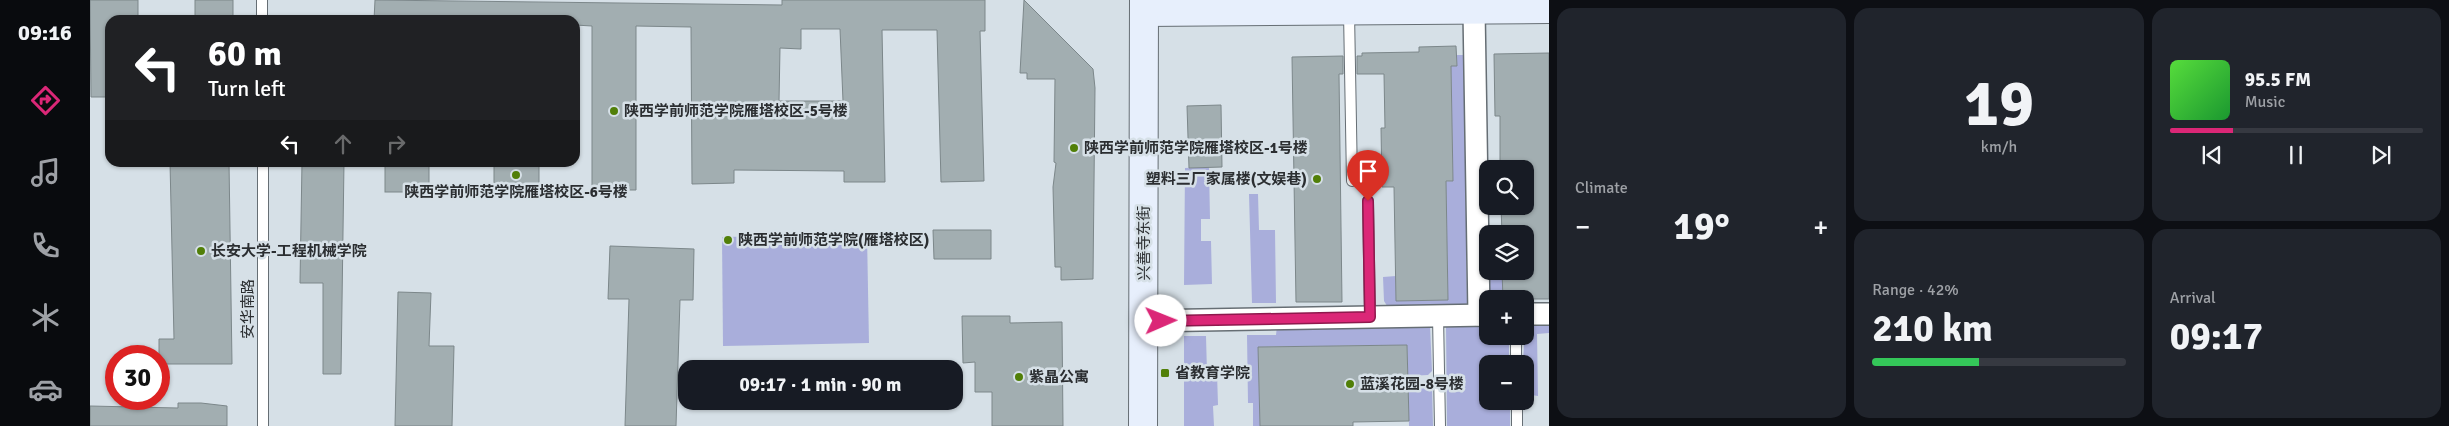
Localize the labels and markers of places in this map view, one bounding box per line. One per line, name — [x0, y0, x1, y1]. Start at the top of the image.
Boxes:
place label: 陕西学前师范学院雁塔校区-5号楼 — [624, 102, 848, 120]
marker: 陕西学前师范学院雁塔校区-5号楼 — [608, 105, 620, 117]
place label: 陕西学前师范学院雁塔校区-1号楼 — [1084, 139, 1308, 157]
marker: 陕西学前师范学院雁塔校区-1号楼 — [1068, 142, 1080, 154]
pin — [1347, 150, 1389, 201]
marker: 陕西学前师范学院雁塔校区-6号楼 — [510, 169, 522, 181]
place label: 塑料三厂家属楼(文娱巷) — [1146, 170, 1307, 188]
marker: 塑料三厂家属楼(文娱巷) — [1311, 173, 1323, 185]
place label: 陕西学前师范学院雁塔校区-6号楼 — [404, 183, 628, 201]
place label: 陕西学前师范学院(雁塔校区) — [738, 231, 929, 249]
marker: 陕西学前师范学院(雁塔校区) — [722, 234, 734, 246]
place label: 长安大学-工程机械学院 — [211, 242, 367, 260]
marker: 长安大学-工程机械学院 — [195, 245, 207, 257]
place label: 省教育学院 — [1175, 364, 1250, 382]
marker: 省教育学院 — [1159, 367, 1171, 379]
place label: 紫晶公寓 — [1029, 368, 1089, 386]
marker: 紫晶公寓 — [1013, 371, 1025, 383]
place label: 蓝溪花园-8号楼 — [1360, 375, 1464, 393]
marker: 蓝溪花园-8号楼 — [1344, 378, 1356, 390]

